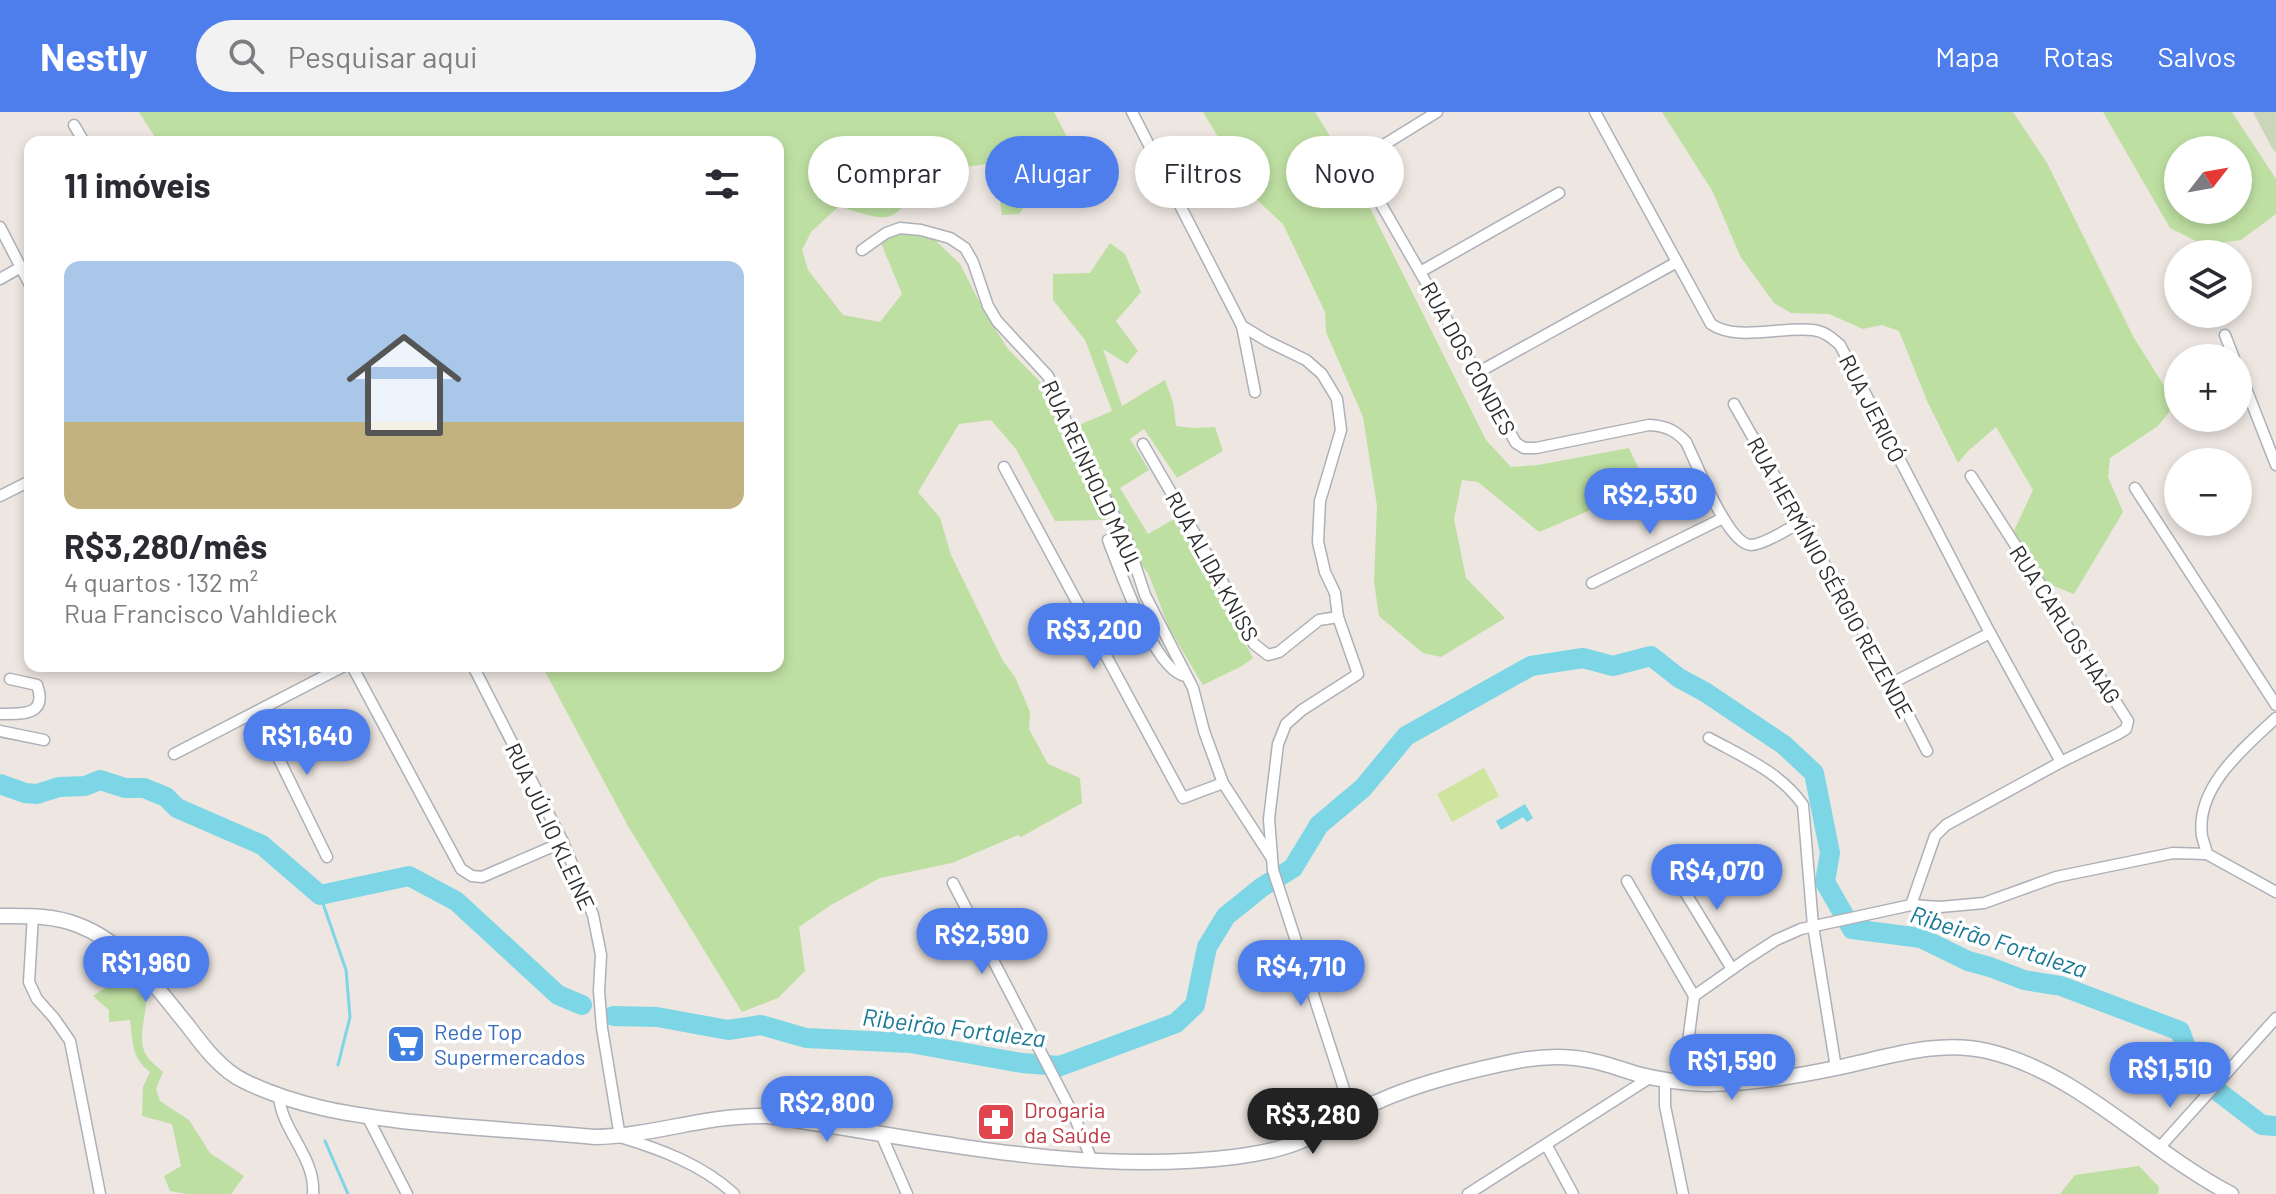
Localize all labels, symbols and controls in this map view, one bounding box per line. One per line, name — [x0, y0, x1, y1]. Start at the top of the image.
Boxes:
search box — [196, 20, 756, 92]
text: Nestly — [40, 33, 148, 79]
icon: search — [224, 34, 268, 78]
text: Pesquisar aqui — [288, 38, 478, 74]
text: Mapa — [1935, 39, 1999, 73]
text: Rotas — [2043, 39, 2113, 73]
text: Salvos — [2157, 39, 2236, 73]
chip: Comprar — [808, 136, 969, 208]
chip: Alugar — [985, 136, 1119, 208]
chip: Filtros — [1135, 136, 1270, 208]
chip: Novo — [1286, 136, 1404, 208]
north arrow — [2164, 136, 2252, 224]
map controls — [2164, 136, 2252, 536]
icon: filters — [700, 162, 744, 206]
text: 11 imóveis — [64, 164, 211, 205]
button: layers — [2164, 240, 2252, 328]
street label: RUA DOS CONDES — [1416, 277, 1522, 439]
icon: home — [332, 313, 476, 457]
button: + — [2164, 344, 2252, 432]
street label: RUA JERICÓ — [1835, 350, 1911, 466]
street label: RUA REINHOLD MAUL — [1037, 376, 1149, 574]
street label: RUA HERMÍNIO SÉRGIO REZENDE — [1743, 432, 1919, 722]
button: − — [2164, 448, 2252, 536]
pin: R$2,530 — [1576, 468, 1724, 536]
text: R$2,530 — [1602, 478, 1698, 509]
street label: RUA ALIDA KNISS — [1161, 486, 1265, 646]
text: R$3,280/mês — [64, 525, 267, 566]
street label: RUA CARLOS HAAG — [2005, 540, 2127, 708]
text: 4 quartos · 132 m² — [64, 566, 258, 597]
text: Rua Francisco Vahldieck — [64, 597, 337, 628]
pin: R$3,200 — [1020, 603, 1168, 671]
text: R$3,200 — [1046, 613, 1142, 644]
pin: R$1,640 — [233, 709, 381, 777]
text: R$1,640 — [261, 719, 353, 750]
street label: RUA JÚLIO KLEINE — [501, 738, 601, 914]
pin: R$4,070 — [1643, 844, 1791, 912]
text: R$4,070 — [1669, 854, 1765, 885]
water label: Ribeirão Fortaleza — [1907, 899, 2091, 983]
pin: R$2,590 — [908, 908, 1056, 976]
text: R$2,590 — [935, 918, 1029, 949]
pin: R$1,960 — [72, 936, 220, 1004]
pin: R$4,710 — [1227, 940, 1375, 1008]
text: R$1,960 — [101, 946, 191, 977]
text: R$4,710 — [1256, 950, 1346, 981]
water label: Ribeirão Fortaleza — [861, 1001, 1047, 1053]
place label: Rede Top Supermercados — [434, 1018, 585, 1069]
supermarket icon: Rede Top Supermercados — [385, 1023, 427, 1065]
pin: R$1,590 — [1658, 1034, 1806, 1102]
pin: R$1,510 — [2096, 1042, 2244, 1110]
text: R$1,590 — [1687, 1044, 1777, 1075]
text: R$1,510 — [2128, 1052, 2212, 1083]
pin: R$2,800 — [753, 1076, 901, 1144]
text: R$2,800 — [779, 1086, 875, 1117]
pin: R$3,280 — [1239, 1088, 1387, 1156]
place label: Drogaria da Saúde — [1024, 1096, 1111, 1147]
text: R$3,280 — [1265, 1098, 1361, 1129]
pharmacy icon: Drogaria da Saúde — [975, 1101, 1017, 1143]

